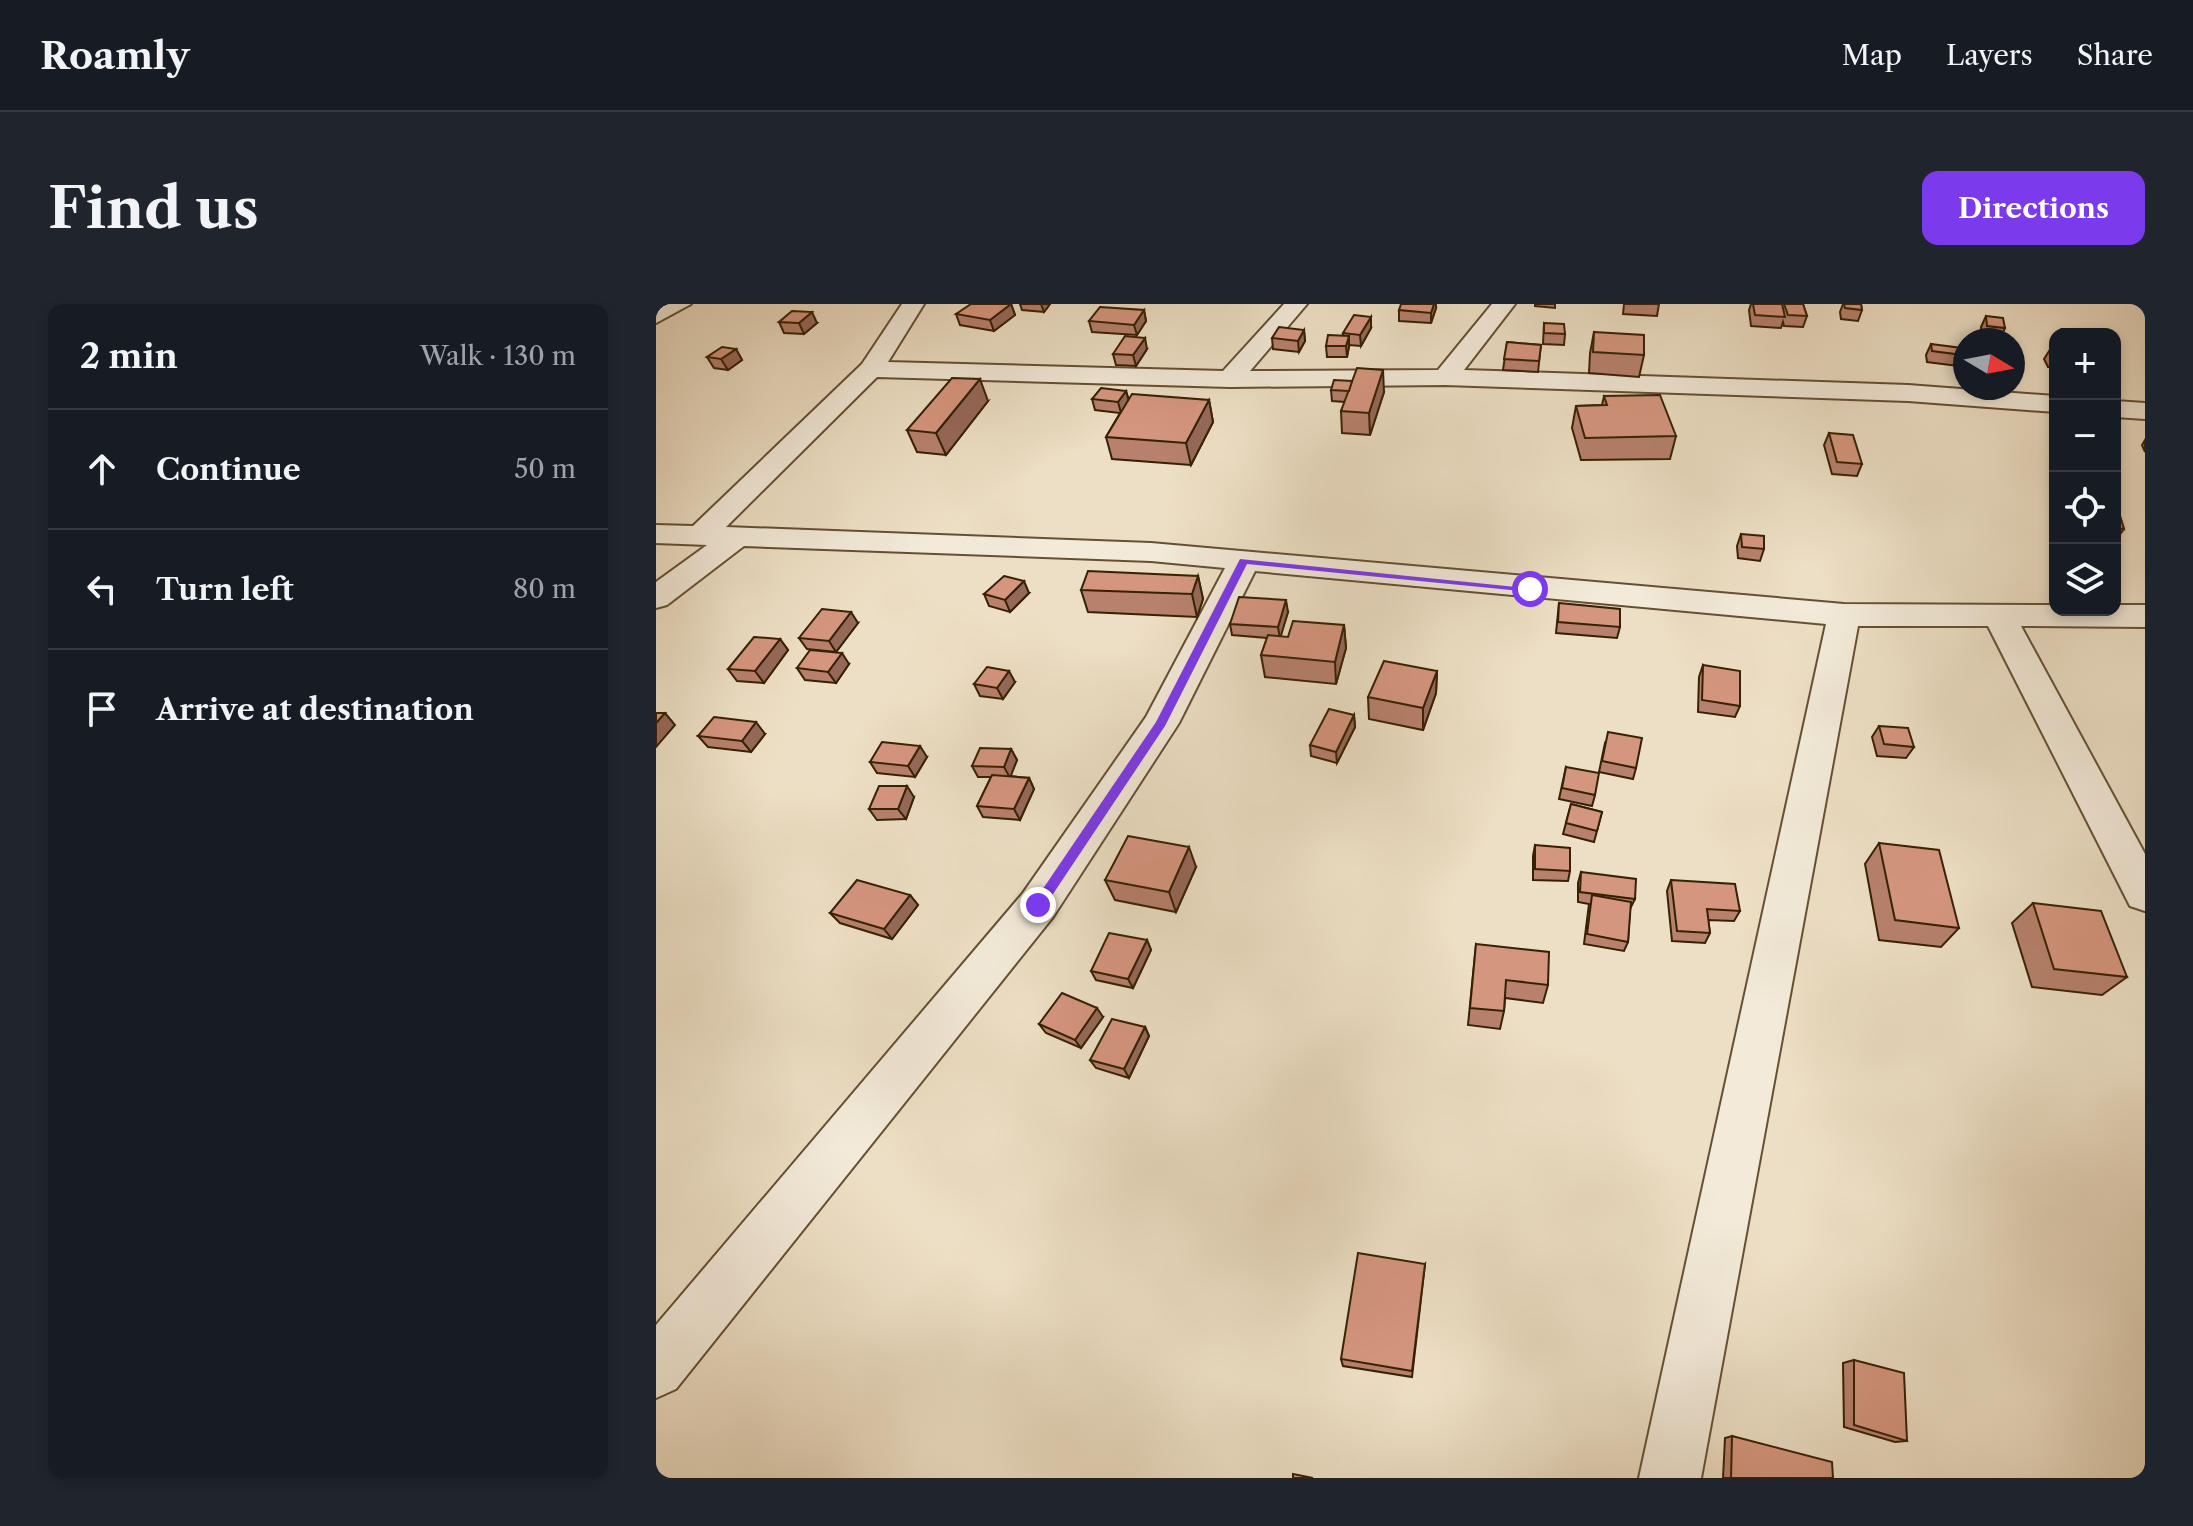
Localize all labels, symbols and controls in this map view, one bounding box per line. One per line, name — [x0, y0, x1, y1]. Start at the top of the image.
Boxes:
text: Roamly — [40, 32, 189, 79]
text: Map — [1842, 38, 1902, 72]
text: Layers — [1946, 38, 2033, 72]
text: Share — [2077, 38, 2153, 72]
button: Directions — [1922, 171, 2145, 245]
text: Find us — [48, 174, 259, 243]
north arrow — [1953, 328, 2025, 400]
map controls — [2049, 328, 2121, 616]
button: + — [2049, 328, 2121, 400]
text: 2 min — [80, 335, 178, 377]
text: Walk · 130 m — [420, 340, 576, 372]
button: − — [2049, 400, 2121, 472]
icon: ahead — [80, 447, 124, 491]
text: Continue — [156, 451, 301, 488]
text: 50 m — [514, 453, 576, 485]
button: locate — [2049, 472, 2121, 544]
button: layers — [2049, 544, 2121, 616]
icon: left — [80, 567, 124, 611]
text: Turn left — [156, 571, 293, 608]
route start — [1512, 571, 1548, 607]
text: 80 m — [513, 573, 576, 605]
icon: arrive — [80, 687, 124, 731]
text: Arrive at destination — [156, 691, 474, 728]
route end — [1020, 887, 1056, 923]

